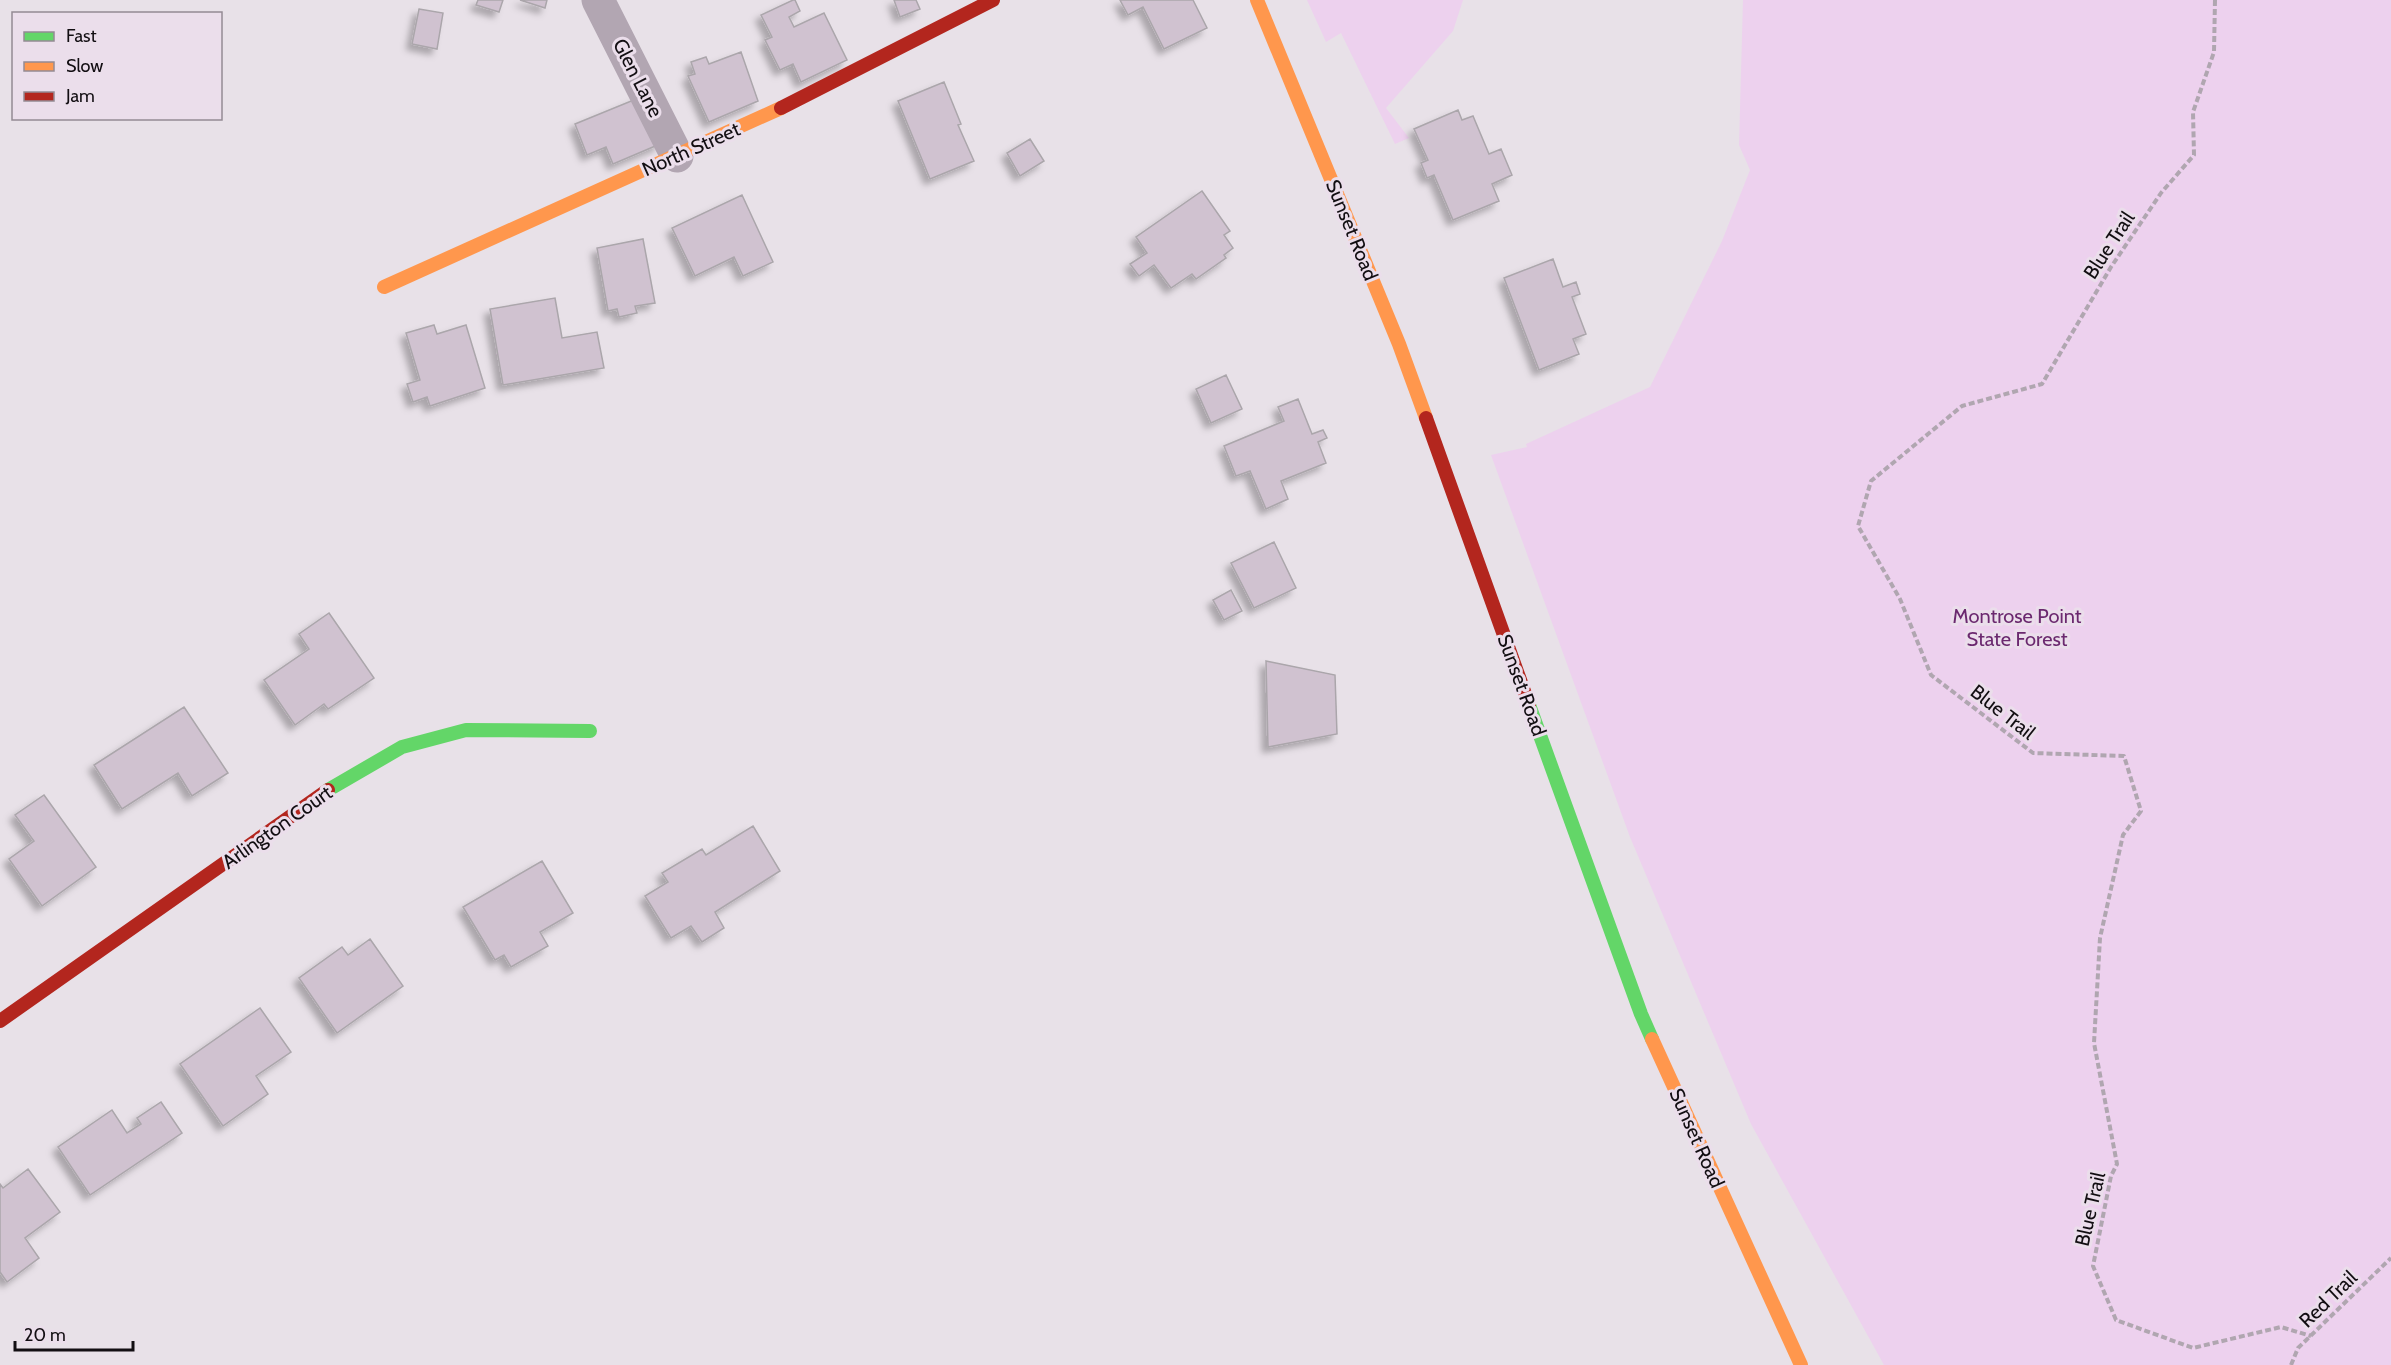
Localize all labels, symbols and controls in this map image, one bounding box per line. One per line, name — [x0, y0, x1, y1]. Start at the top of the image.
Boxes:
legend — [12, 12, 222, 120]
text: Fast — [66, 25, 97, 47]
street label: Glen Lane — [608, 35, 668, 121]
text: Slow — [66, 55, 103, 77]
text: Jam — [65, 85, 95, 107]
street label: North Street — [638, 117, 744, 181]
street label: Sunset Road — [1321, 176, 1383, 284]
street label: Blue Trail — [2078, 207, 2140, 283]
park label: Montrose Point State Forest — [1952, 604, 2082, 651]
street label: Sunset Road — [1493, 631, 1551, 739]
street label: Blue Trail — [1966, 679, 2040, 745]
street label: Arlington Court — [217, 780, 337, 874]
street label: Sunset Road — [1664, 1085, 1730, 1191]
street label: Blue Trail — [2070, 1169, 2110, 1248]
street label: Red Trail — [2294, 1265, 2362, 1332]
scale bar — [15, 1314, 134, 1352]
text: 20 m — [24, 1324, 66, 1346]

